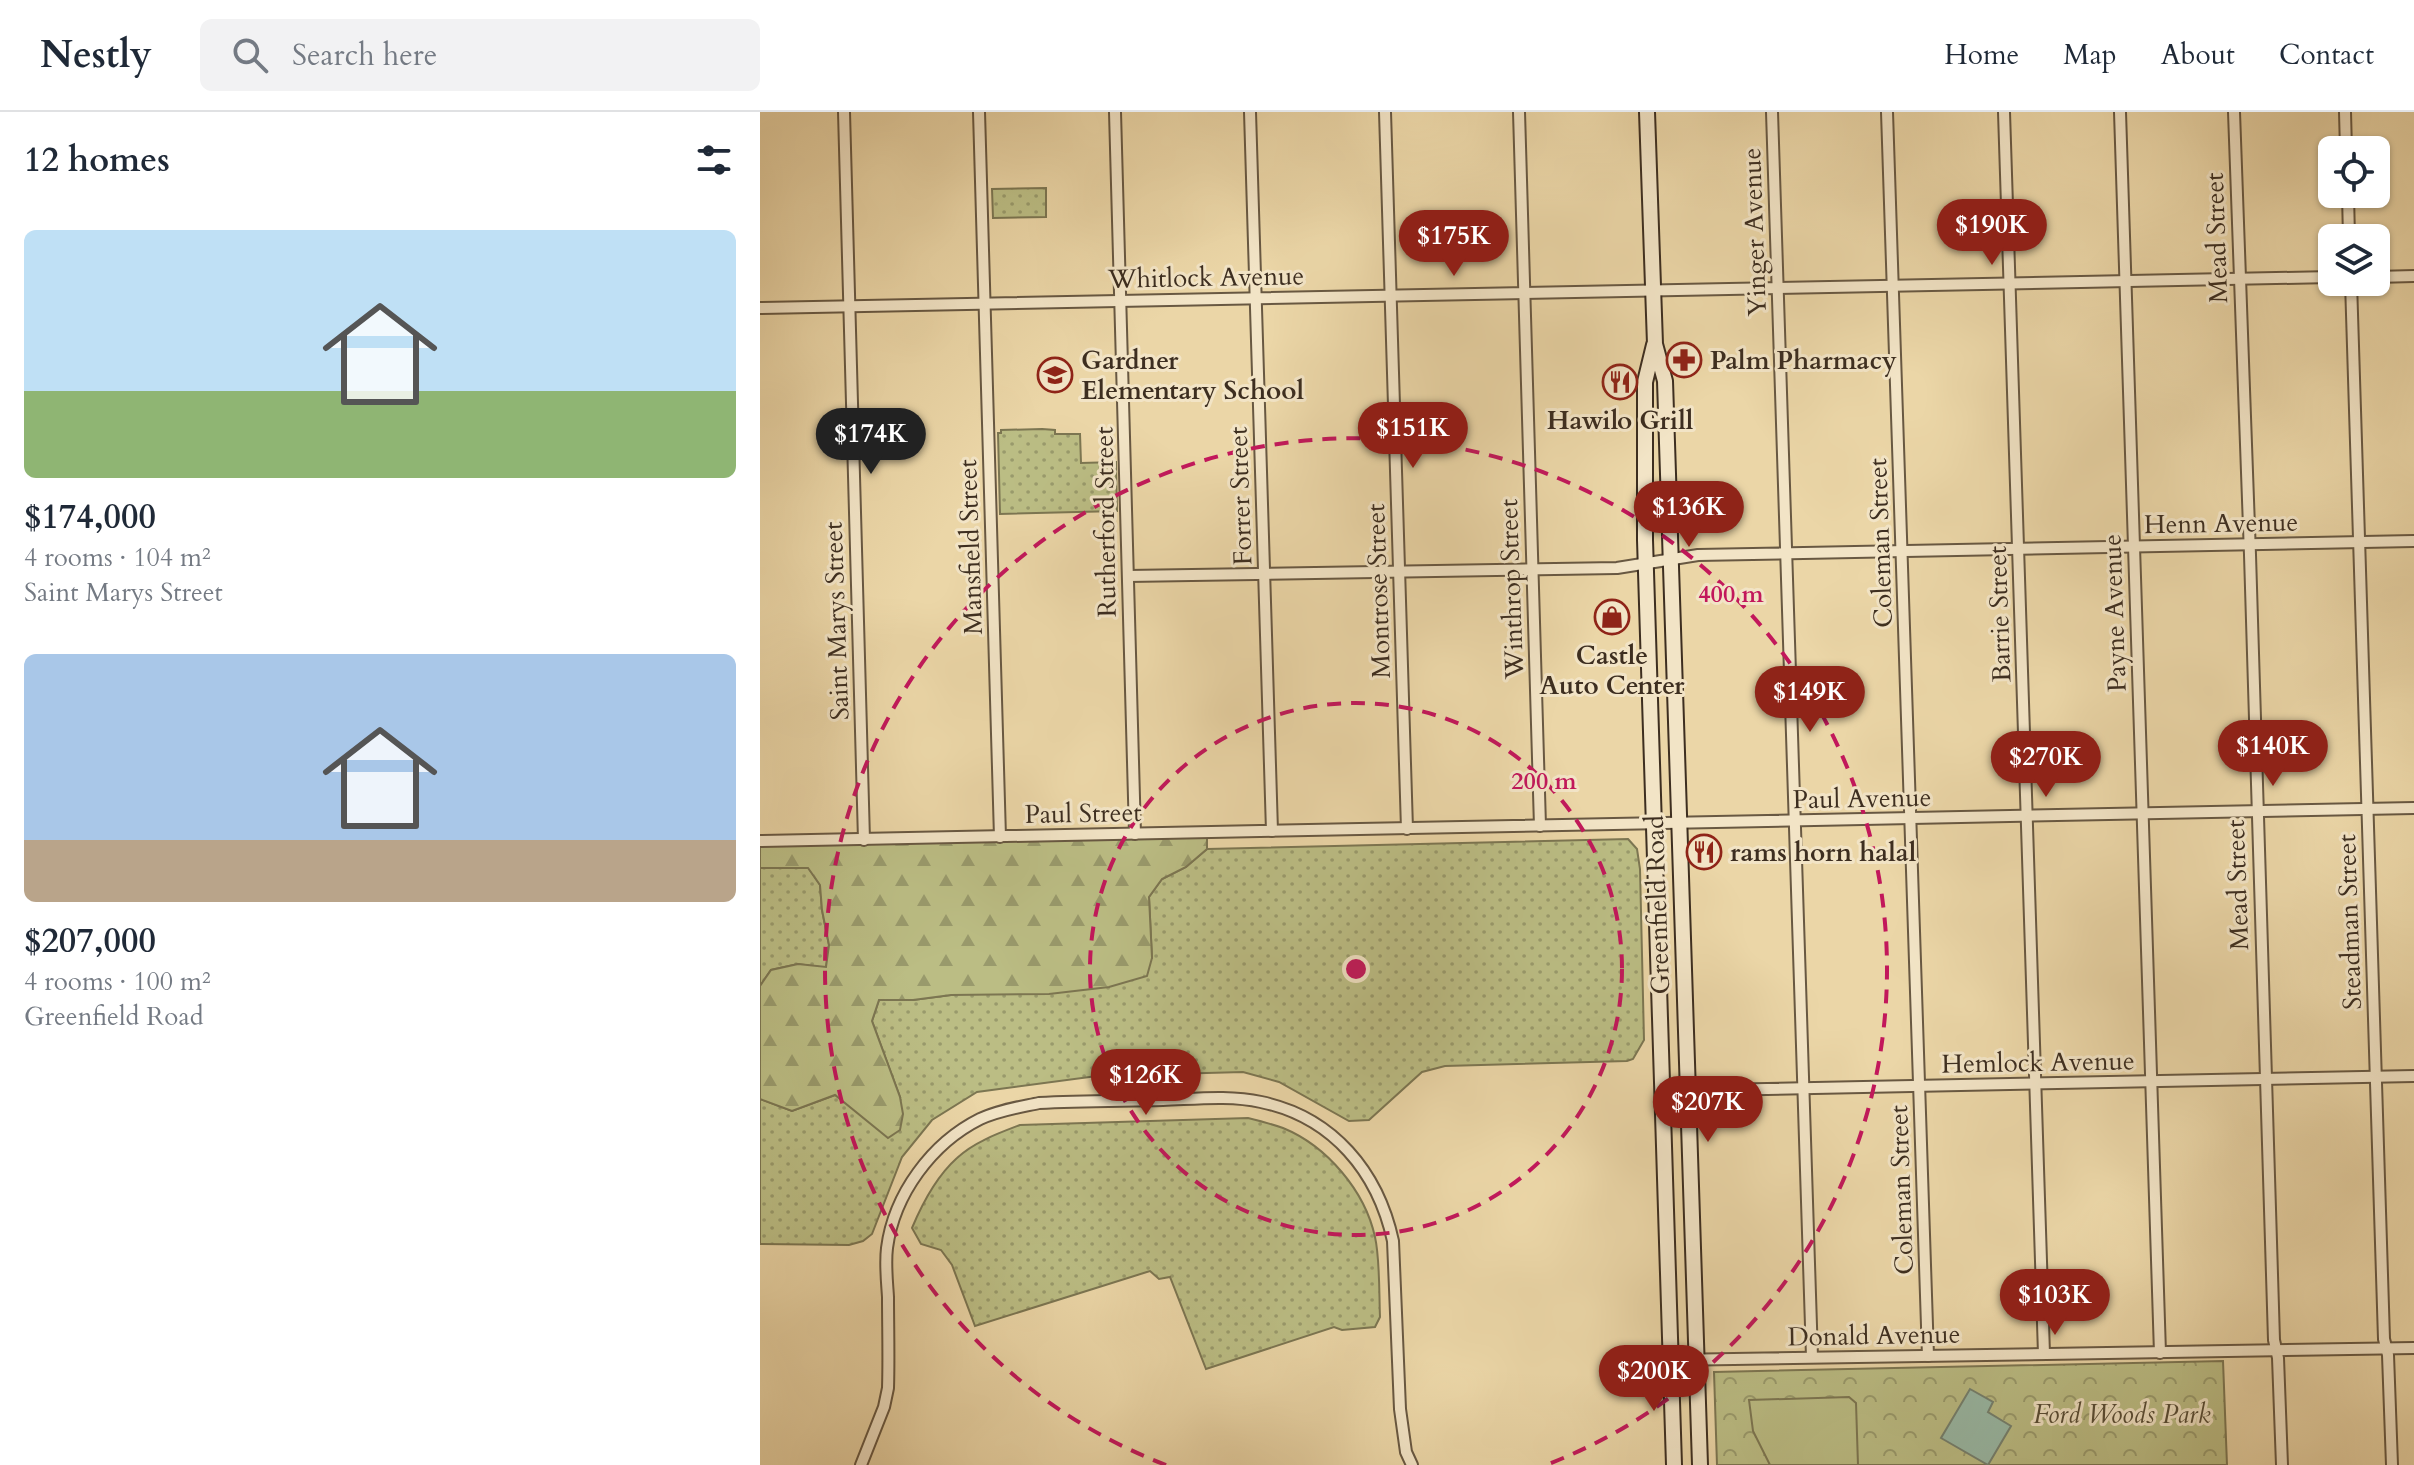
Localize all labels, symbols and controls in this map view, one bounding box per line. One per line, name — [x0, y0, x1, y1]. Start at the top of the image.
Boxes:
search box — [200, 19, 760, 91]
text: Nestly — [40, 29, 152, 81]
icon: search — [228, 33, 272, 77]
text: Search here — [292, 35, 437, 76]
text: Home — [1944, 36, 2019, 74]
text: Map — [2063, 36, 2117, 74]
text: About — [2161, 36, 2235, 74]
text: Contact — [2279, 36, 2374, 74]
map controls — [2318, 136, 2390, 296]
button: locate — [2318, 136, 2390, 208]
text: 12 homes — [24, 137, 170, 183]
icon: filters — [692, 138, 736, 182]
street label: Yinger Avenue — [1734, 147, 1775, 317]
street label: Mead Street — [2197, 172, 2236, 304]
pin: $190K — [1936, 199, 2048, 267]
text: $190K — [1955, 207, 2029, 242]
pin: $175K — [1398, 210, 1510, 278]
text: $175K — [1417, 218, 1491, 253]
button: layers — [2318, 224, 2390, 296]
street label: Whitlock Avenue — [1107, 258, 1304, 297]
icon: home — [308, 282, 452, 426]
pharmacy icon: Palm Pharmacy — [1665, 341, 1703, 379]
place label: Gardner Elementary School — [1081, 343, 1305, 408]
place label: Palm Pharmacy — [1710, 343, 1897, 378]
school or university icon: Gardner Elementary School — [1036, 356, 1074, 394]
restaurant icon: Hawilo Grill — [1601, 363, 1639, 401]
pin: $151K — [1357, 402, 1469, 470]
place label: Hawilo Grill — [1547, 403, 1694, 438]
pin: $174K — [815, 408, 927, 476]
text: $151K — [1376, 410, 1450, 445]
text: $174K — [834, 416, 908, 451]
street label: Rutherford Street — [1086, 426, 1125, 618]
street label: Forrer Street — [1221, 426, 1260, 566]
street label: Coleman Street — [1860, 457, 1901, 628]
street label: Mansfield Street — [950, 459, 991, 635]
pin: $136K — [1633, 481, 1745, 549]
text: $136K — [1652, 489, 1726, 524]
text: $174,000 — [24, 494, 156, 540]
street label: Winthrop Street — [1491, 498, 1532, 681]
street label: Montrose Street — [1358, 503, 1399, 679]
street label: Henn Avenue — [2144, 505, 2298, 542]
street label: Saint Marys Street — [816, 521, 857, 721]
street label: Payne Avenue — [2094, 533, 2135, 693]
text: 4 rooms · 104 m² — [24, 540, 211, 575]
street label: Barrie Street — [1980, 545, 2019, 683]
text: Saint Marys Street — [24, 575, 223, 610]
text: 400 m — [1698, 578, 1765, 611]
shop icon: Castle Auto Center — [1593, 598, 1631, 636]
place label: Castle Auto Center — [1539, 638, 1685, 703]
pin: $149K — [1754, 666, 1866, 734]
text: $149K — [1773, 674, 1847, 709]
icon: home — [308, 706, 452, 850]
pin: $140K — [2217, 720, 2329, 788]
text: $140K — [2236, 728, 2310, 763]
pin: $270K — [1990, 731, 2102, 799]
text: $270K — [2009, 739, 2083, 774]
text: 200 m — [1511, 765, 1578, 798]
street label: Paul Avenue — [1792, 780, 1932, 817]
street label: Paul Street — [1024, 795, 1142, 832]
street label: Greenfield Road — [1637, 815, 1678, 995]
street label: Mead Street — [2218, 819, 2257, 951]
restaurant icon: rams horn halal — [1685, 833, 1723, 871]
street label: Steadman Street — [2329, 834, 2370, 1010]
place label: rams horn halal — [1730, 835, 1917, 870]
text: $207,000 — [24, 918, 156, 964]
centre of rings — [1342, 955, 1370, 983]
text: 4 rooms · 100 m² — [24, 964, 211, 999]
text: Greenfield Road — [24, 999, 203, 1034]
street label: Hemlock Avenue — [1941, 1043, 2135, 1082]
pin: $126K — [1090, 1049, 1202, 1117]
text: $126K — [1109, 1057, 1183, 1092]
pin: $207K — [1652, 1076, 1764, 1144]
text: $207K — [1671, 1084, 1745, 1119]
street label: Coleman Street — [1881, 1104, 1922, 1275]
pin: $103K — [1999, 1269, 2111, 1337]
text: $103K — [2018, 1277, 2092, 1312]
street label: Donald Avenue — [1787, 1316, 1961, 1355]
pin: $200K — [1598, 1345, 1710, 1413]
text: $200K — [1617, 1353, 1691, 1388]
park label: Ford Woods Park — [2033, 1397, 2211, 1432]

